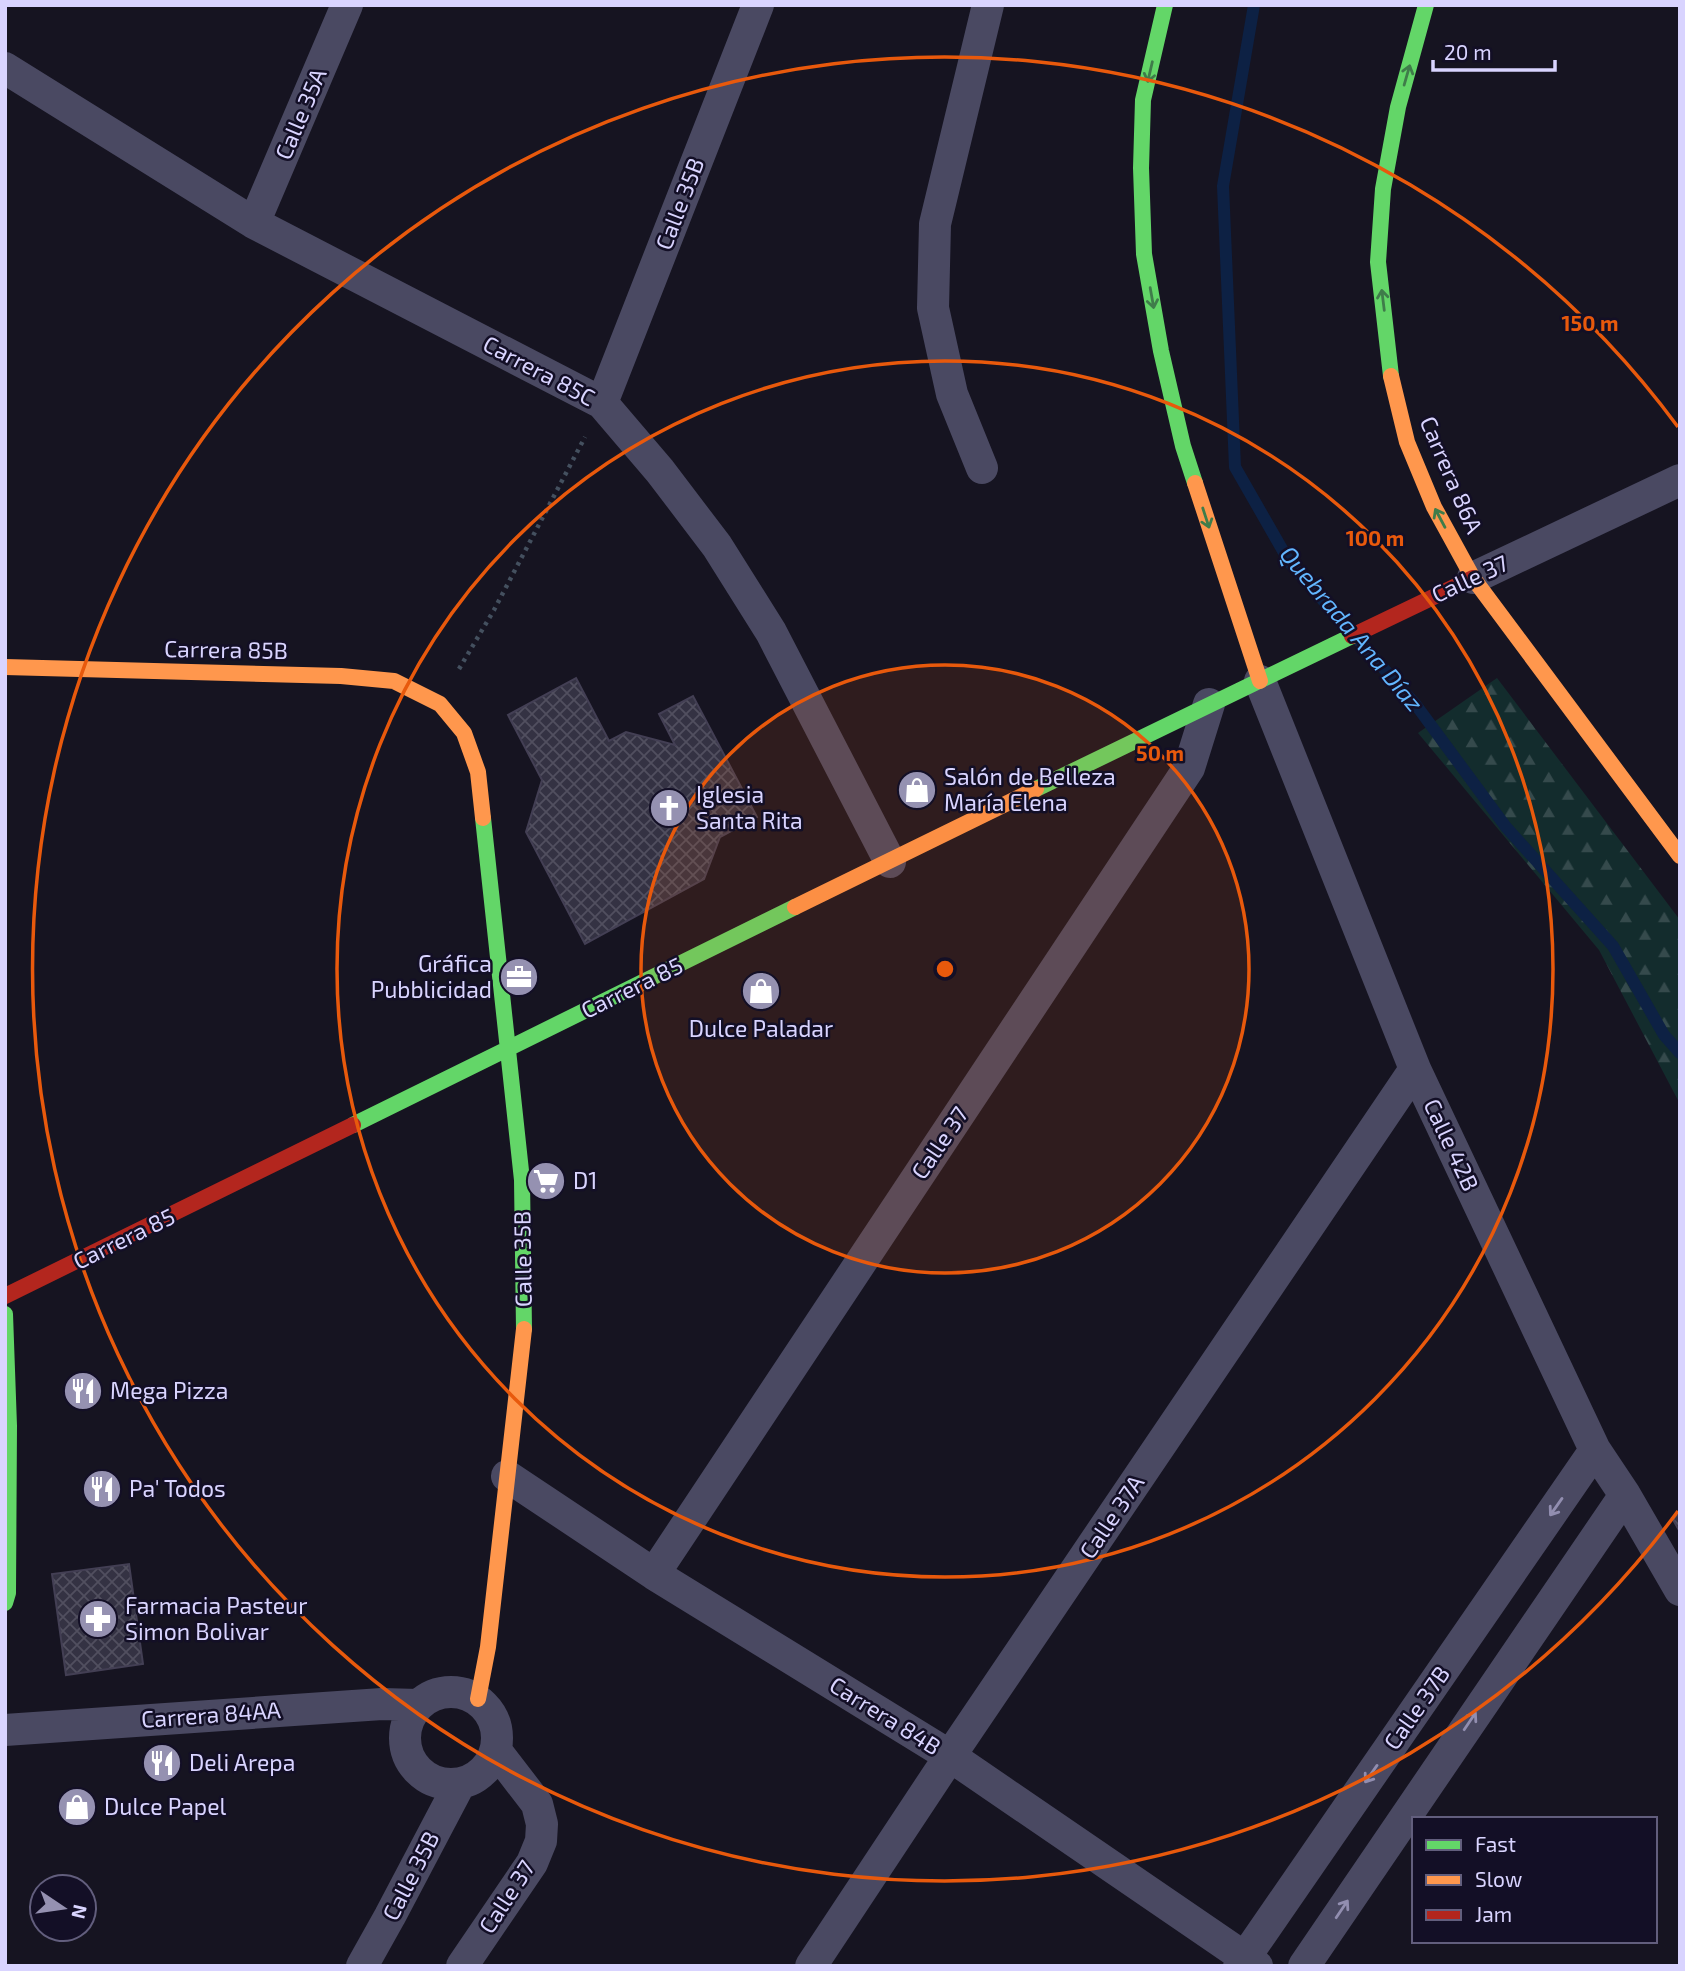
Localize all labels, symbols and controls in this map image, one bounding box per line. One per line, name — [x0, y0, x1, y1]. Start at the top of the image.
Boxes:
scale bar — [1433, 28, 1556, 72]
text: 20 m — [1444, 39, 1492, 64]
one-way arrow — [1142, 60, 1156, 83]
street label: Calle 35A — [268, 63, 332, 163]
one-way arrow — [1401, 64, 1414, 86]
street label: Calle 35B — [649, 154, 709, 254]
one-way arrow — [1146, 286, 1159, 309]
one-way arrow — [1376, 289, 1389, 311]
text: 150 m — [1562, 310, 1618, 335]
street label: Carrera 85C — [479, 329, 600, 411]
street label: Carrera 86A — [1415, 412, 1489, 538]
one-way arrow — [1201, 507, 1214, 529]
one-way arrow — [1433, 508, 1446, 529]
text: 100 m — [1346, 525, 1404, 550]
water label: Quebrada Ana Díaz — [1274, 539, 1430, 717]
street label: Calle 37 — [1427, 548, 1513, 608]
street label: Carrera 85B — [164, 634, 288, 664]
text: 50 m — [1136, 740, 1184, 765]
place label: Salón de Belleza María Elena — [944, 762, 1116, 816]
shop icon: Salón de Belleza María Elena — [896, 769, 938, 811]
place label: Iglesia Santa Rita — [696, 780, 803, 834]
church icon: Iglesia Santa Rita — [648, 787, 690, 829]
place label: Gráfica Pubblicidad — [371, 949, 492, 1003]
street label: Carrera 85 — [576, 951, 687, 1024]
office icon: Gráfica Pubblicidad — [498, 956, 540, 998]
centre of rings — [933, 957, 957, 981]
shop icon: Dulce Paladar — [740, 970, 782, 1012]
place label: Dulce Paladar — [689, 1014, 833, 1042]
street label: Calle 42B — [1418, 1094, 1485, 1195]
street label: Calle 37 — [905, 1101, 974, 1184]
supermarket icon: D1 — [525, 1160, 567, 1202]
place label: D1 — [573, 1166, 597, 1194]
street label: Carrera 85 — [68, 1202, 179, 1275]
street label: Calle 35B — [507, 1211, 537, 1307]
restaurant icon: Mega Pizza — [62, 1370, 104, 1412]
place label: Mega Pizza — [110, 1376, 228, 1404]
restaurant icon: Pa' Todos — [81, 1468, 123, 1510]
street label: Calle 37A — [1073, 1469, 1150, 1564]
place label: Pa' Todos — [129, 1474, 226, 1502]
one-way arrow — [1549, 1496, 1563, 1516]
place label: Farmacia Pasteur Simon Bolivar — [125, 1591, 307, 1645]
pharmacy icon: Farmacia Pasteur Simon Bolivar — [77, 1598, 119, 1640]
street label: Calle 37B — [1377, 1660, 1455, 1755]
street label: Carrera 84B — [825, 1670, 946, 1760]
street label: Carrera 84AA — [140, 1695, 282, 1733]
one-way arrow — [1463, 1712, 1478, 1731]
restaurant icon: Deli Arepa — [141, 1742, 183, 1784]
place label: Deli Arepa — [189, 1748, 295, 1776]
one-way arrow — [1364, 1764, 1378, 1783]
shop icon: Dulce Papel — [56, 1786, 98, 1828]
place label: Dulce Papel — [104, 1792, 227, 1820]
legend — [1412, 1817, 1657, 1943]
street label: Calle 35B — [376, 1826, 444, 1925]
text: Fast — [1475, 1831, 1516, 1856]
street label: Calle 37 — [472, 1854, 540, 1938]
text: Slow — [1475, 1866, 1522, 1891]
north arrow — [28, 1873, 98, 1943]
one-way arrow — [1335, 1900, 1349, 1919]
text: Jam — [1475, 1901, 1512, 1926]
text: N — [67, 1903, 93, 1921]

